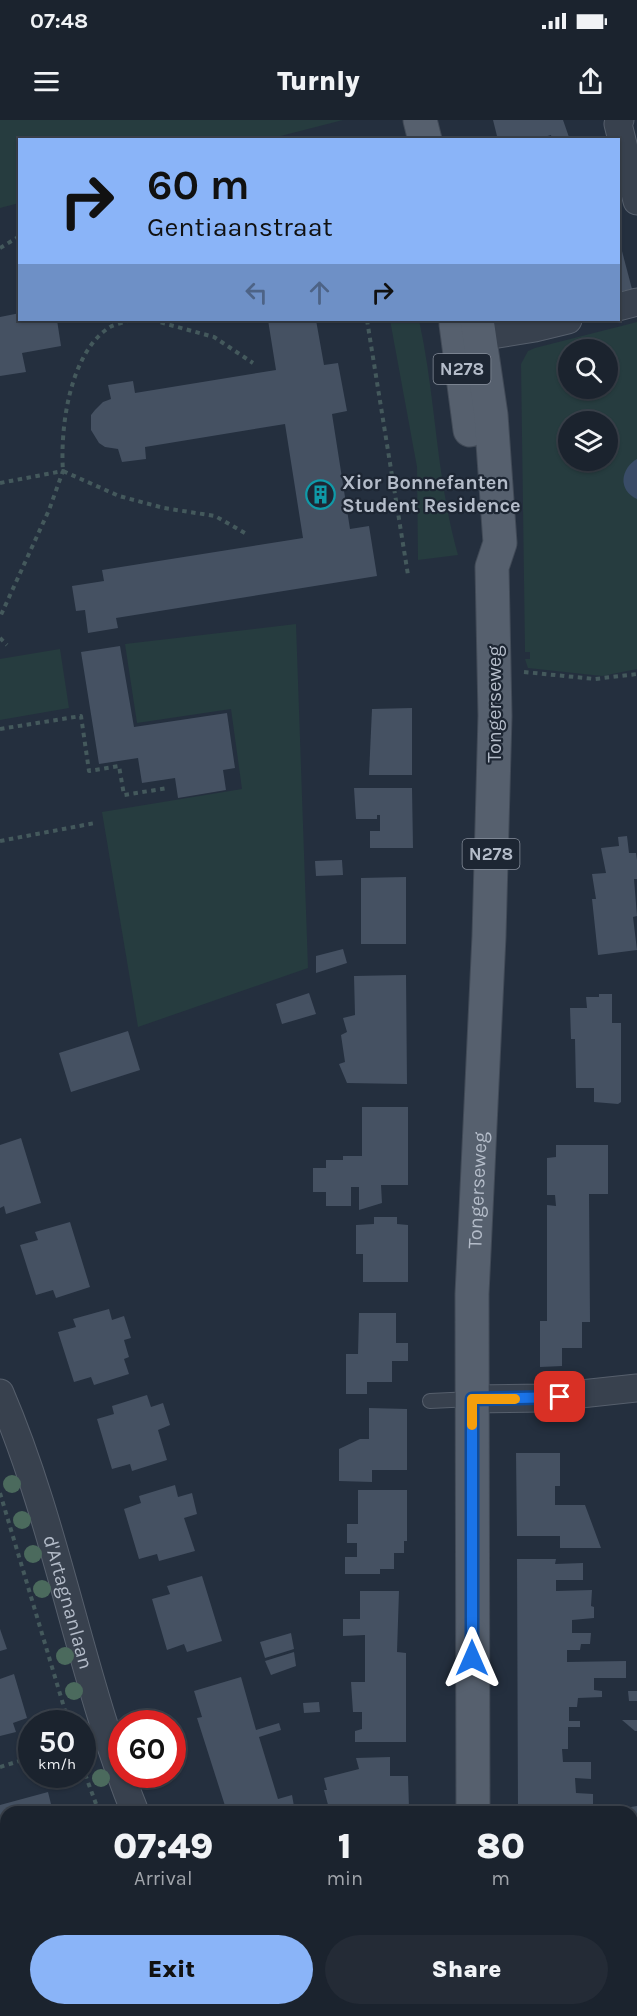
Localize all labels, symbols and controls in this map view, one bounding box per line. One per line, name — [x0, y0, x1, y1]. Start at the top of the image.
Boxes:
text: 07:48 — [30, 8, 88, 34]
icon: menu — [30, 65, 63, 98]
text: Turnly — [277, 65, 360, 97]
icon: share — [574, 65, 607, 98]
text: 60 m — [147, 160, 250, 210]
icon: right — [48, 162, 126, 240]
text: Gentiaanstraat — [147, 211, 333, 243]
icon: left — [240, 276, 273, 309]
icon: ahead — [303, 276, 336, 309]
icon: right — [366, 276, 399, 309]
map controls — [558, 339, 618, 471]
button: search — [558, 339, 618, 399]
road number: N278 — [434, 354, 490, 384]
button: layers — [558, 411, 618, 471]
place label: Xior Bonnefanten Student Residence — [342, 471, 521, 517]
building icon: Xior Bonnefanten Student Residence — [305, 478, 337, 510]
street label: Tongerseweg — [483, 645, 506, 763]
road number: N278 — [462, 839, 520, 869]
street label: Tongerseweg — [463, 1131, 491, 1249]
pin — [534, 1371, 585, 1422]
icon: arrive — [543, 1380, 576, 1413]
street label: d'Artagnanlaan — [39, 1532, 98, 1671]
position arrow — [440, 1626, 504, 1690]
speed limit sign: 60 — [108, 1710, 186, 1788]
text: 50 — [39, 1724, 75, 1760]
text: km/h — [38, 1755, 76, 1773]
text: 07:49 — [113, 1825, 213, 1867]
text: 1 — [338, 1825, 352, 1867]
text: 80 — [476, 1825, 525, 1867]
text: Arrival — [134, 1867, 192, 1890]
text: min — [326, 1867, 363, 1890]
text: m — [491, 1867, 510, 1890]
button: Exit — [30, 1935, 313, 2004]
button: Share — [325, 1935, 608, 2004]

